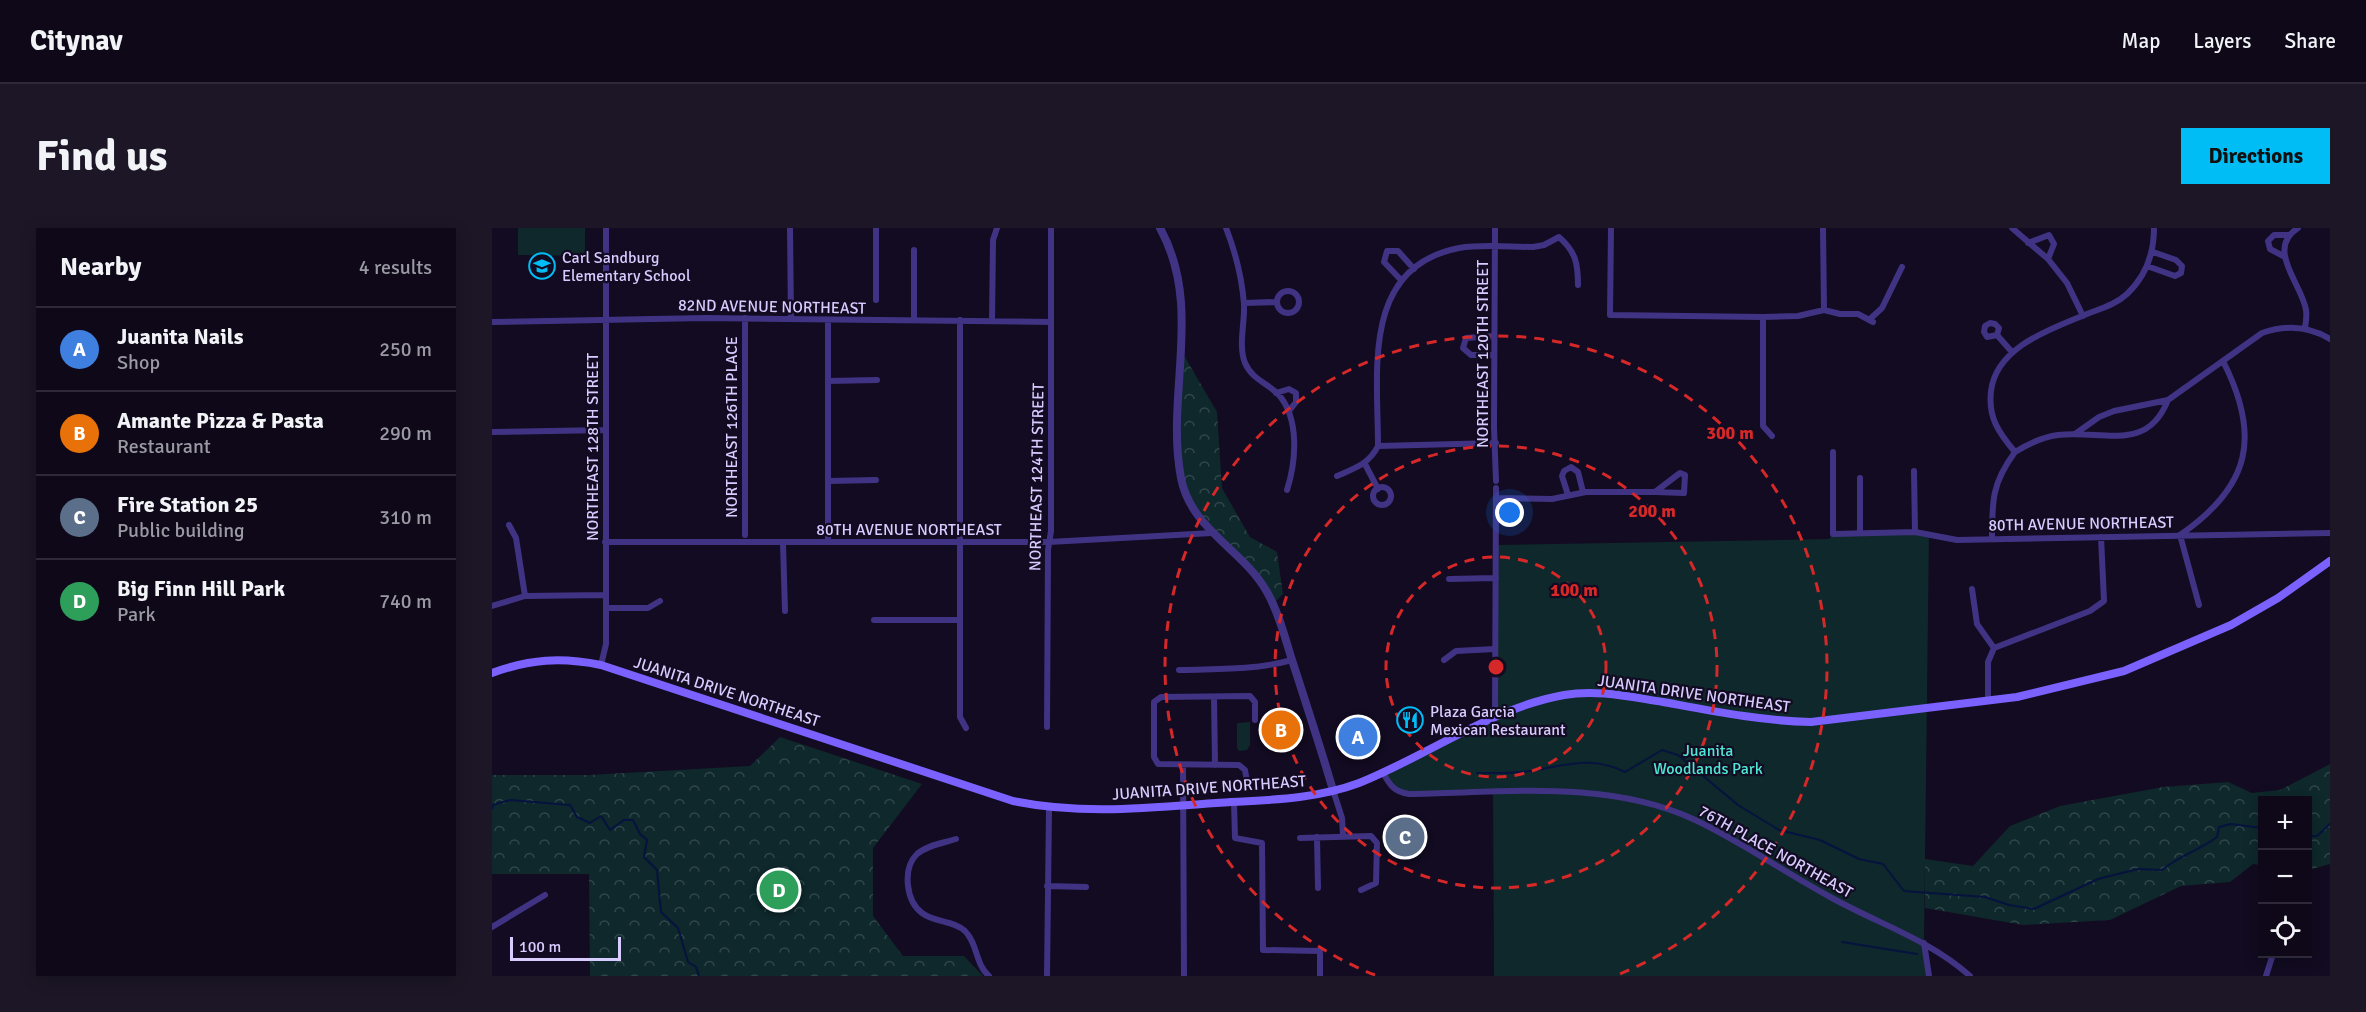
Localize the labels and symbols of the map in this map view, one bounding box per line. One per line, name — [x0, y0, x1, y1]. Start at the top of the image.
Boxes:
place label: Carl Sandburg Elementary School — [562, 248, 691, 286]
school or university icon: Carl Sandburg Elementary School — [527, 251, 557, 281]
street label: NORTHEAST 120TH STREET — [1473, 260, 1493, 448]
street label: 82ND AVENUE NORTHEAST — [678, 295, 866, 319]
street label: NORTHEAST 126TH PLACE — [722, 336, 742, 518]
street label: NORTHEAST 128TH STREET — [583, 353, 603, 541]
street label: NORTHEAST 124TH STREET — [1025, 383, 1049, 571]
text: 300 m — [1706, 422, 1754, 444]
your location — [1495, 498, 1524, 527]
text: 200 m — [1628, 500, 1676, 522]
street label: 80TH AVENUE NORTHEAST — [1988, 512, 2174, 536]
street label: 80TH AVENUE NORTHEAST — [816, 520, 1002, 540]
text: 100 m — [1550, 579, 1598, 601]
street label: JUANITA DRIVE NORTHEAST — [631, 652, 822, 732]
centre of rings — [1486, 657, 1506, 677]
street label: JUANITA DRIVE NORTHEAST — [1596, 671, 1792, 717]
place label: Plaza Garcia Mexican Restaurant — [1430, 702, 1566, 740]
restaurant icon: Plaza Garcia Mexican Restaurant — [1395, 705, 1425, 735]
pin: B — [1262, 708, 1300, 752]
pin: A — [1338, 714, 1378, 760]
park label: Juanita Woodlands Park — [1653, 741, 1763, 779]
street label: JUANITA DRIVE NORTHEAST — [1112, 771, 1307, 805]
street label: 76TH PLACE NORTHEAST — [1695, 801, 1856, 903]
pin: C — [1386, 814, 1424, 860]
pin: D — [760, 868, 798, 912]
scale bar — [510, 934, 621, 962]

